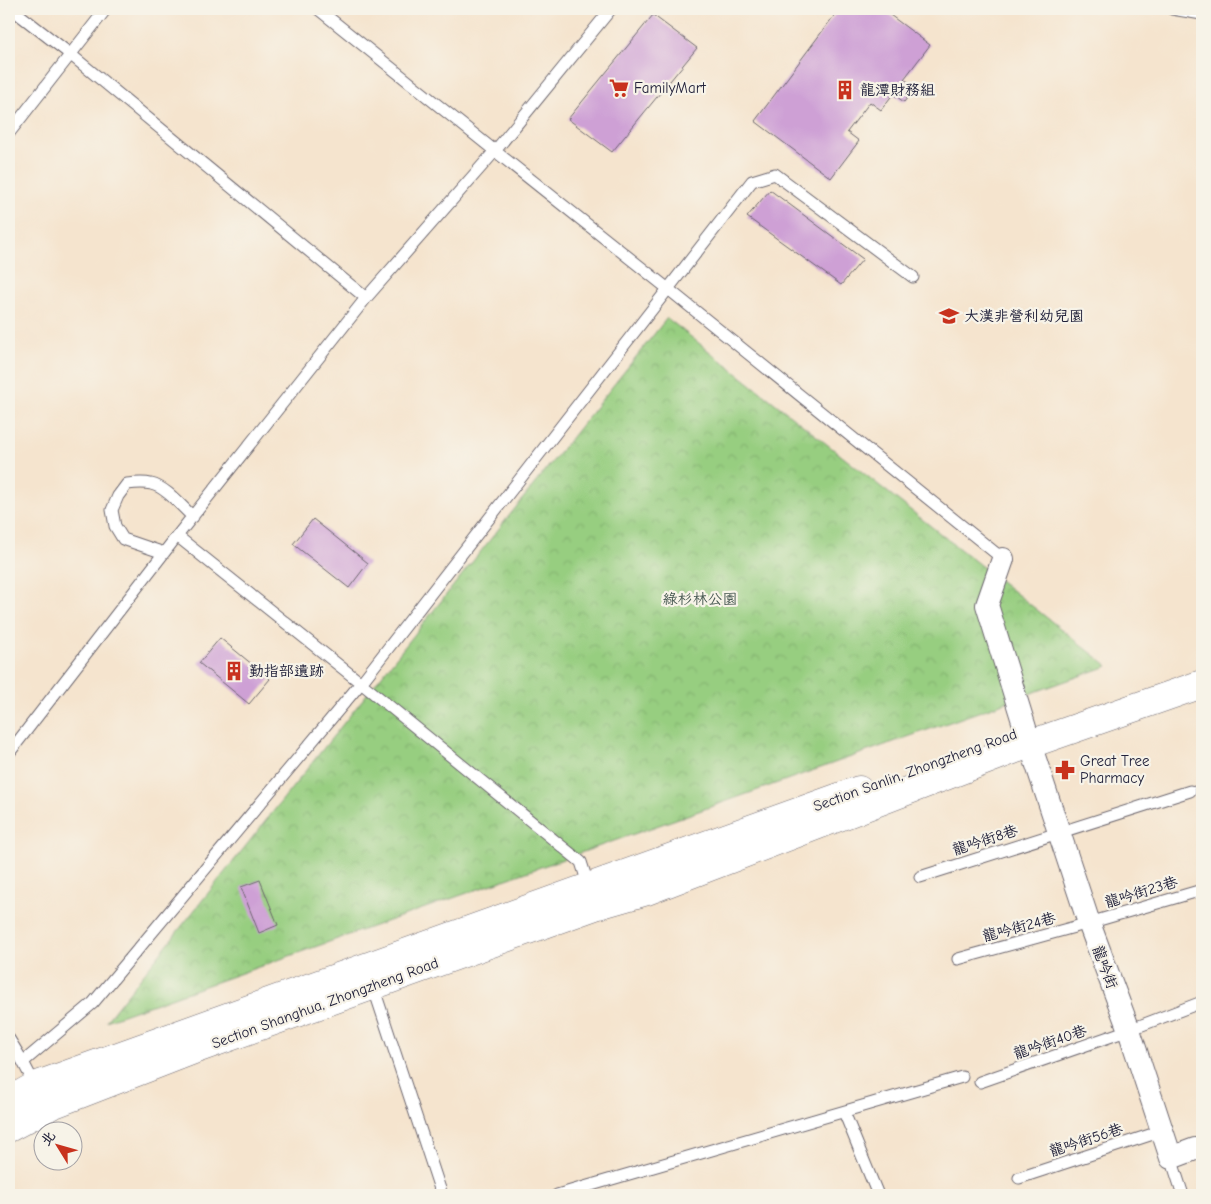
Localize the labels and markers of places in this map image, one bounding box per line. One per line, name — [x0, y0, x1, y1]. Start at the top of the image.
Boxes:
supermarket icon: FamilyMart — [608, 77, 630, 99]
place label: FamilyMart — [634, 79, 707, 97]
building icon: 龍潭財務組 — [834, 79, 856, 101]
place label: 龍潭財務組 — [860, 81, 935, 99]
school or university icon: 大漢非營利幼兒園 — [938, 305, 960, 327]
place label: 大漢非營利幼兒園 — [964, 307, 1084, 325]
building icon: 勤指部遺跡 — [223, 660, 245, 682]
place label: 勤指部遺跡 — [249, 662, 324, 680]
place label: Great Tree Pharmacy — [1080, 752, 1150, 787]
pharmacy icon: Great Tree Pharmacy — [1054, 759, 1076, 781]

